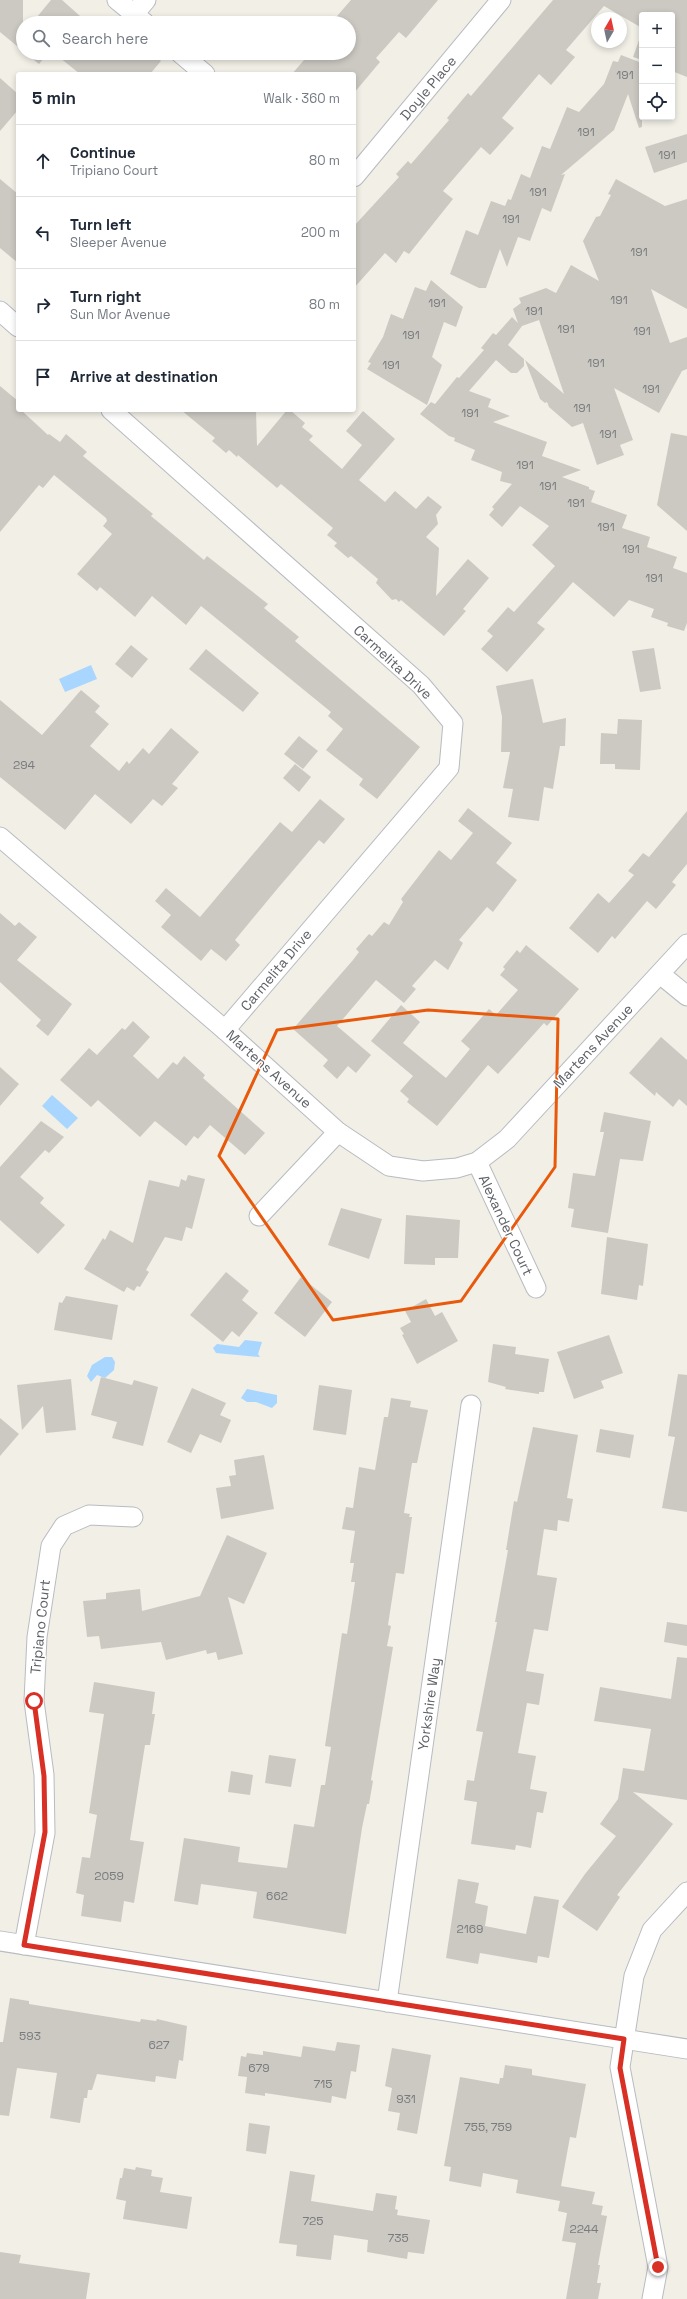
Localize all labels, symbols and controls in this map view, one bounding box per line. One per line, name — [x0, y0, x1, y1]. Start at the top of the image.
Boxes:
north arrow — [591, 12, 627, 48]
map controls — [639, 12, 675, 120]
button: + — [639, 12, 675, 48]
search box — [16, 16, 356, 60]
icon: search — [30, 27, 52, 49]
text: Search here — [62, 29, 148, 48]
button: − — [639, 48, 675, 84]
street label: Doyle Place — [396, 52, 460, 124]
house number: 191 — [616, 67, 634, 83]
button: locate — [639, 84, 675, 120]
text: 5 min — [32, 87, 76, 109]
text: Walk · 360 m — [263, 90, 340, 107]
house number: 191 — [577, 124, 595, 140]
text: Continue — [70, 143, 136, 162]
house number: 191 — [658, 147, 676, 163]
icon: ahead — [32, 150, 54, 172]
text: 80 m — [309, 152, 340, 169]
text: Tripiano Court — [70, 162, 158, 179]
house number: 191 — [529, 184, 547, 200]
house number: 191 — [502, 211, 520, 227]
text: Turn left — [70, 215, 132, 234]
icon: left — [32, 222, 54, 244]
text: 200 m — [301, 224, 340, 241]
text: Sleeper Avenue — [70, 234, 167, 251]
house number: 191 — [630, 244, 648, 260]
text: Turn right — [70, 287, 141, 306]
house number: 191 — [610, 292, 628, 308]
icon: right — [32, 294, 54, 316]
house number: 191 — [428, 295, 446, 311]
text: 80 m — [309, 296, 340, 313]
house number: 191 — [525, 303, 543, 319]
text: Sun Mor Avenue — [70, 306, 171, 323]
house number: 191 — [557, 321, 575, 337]
house number: 191 — [633, 323, 651, 339]
house number: 191 — [402, 327, 420, 343]
house number: 191 — [587, 355, 605, 371]
house number: 191 — [382, 357, 400, 373]
icon: arrive — [32, 366, 54, 388]
text: Arrive at destination — [70, 367, 218, 386]
house number: 191 — [642, 381, 660, 397]
house number: 191 — [573, 400, 591, 416]
house number: 191 — [461, 405, 479, 421]
house number: 191 — [599, 426, 617, 442]
house number: 191 — [516, 457, 534, 473]
house number: 191 — [539, 478, 557, 494]
house number: 191 — [567, 495, 585, 511]
house number: 191 — [597, 519, 615, 535]
house number: 191 — [622, 541, 640, 557]
house number: 191 — [645, 570, 663, 586]
street label: Carmelita Drive — [350, 621, 436, 703]
house number: 294 — [13, 757, 36, 773]
street label: Carmelita Drive — [237, 925, 315, 1015]
street label: Martens Avenue — [549, 1000, 637, 1092]
street label: Martens Avenue — [223, 1026, 315, 1112]
street label: Alexander Court — [475, 1172, 537, 1278]
street label: Tripiano Court — [26, 1579, 54, 1675]
street label: Yorkshire Way — [414, 1657, 444, 1751]
route start — [25, 1692, 43, 1710]
house number: 2059 — [94, 1868, 124, 1884]
house number: 662 — [266, 1888, 288, 1904]
house number: 2169 — [457, 1921, 483, 1937]
house number: 593 — [19, 2028, 41, 2044]
house number: 627 — [148, 2037, 170, 2053]
house number: 679 — [248, 2060, 270, 2076]
house number: 715 — [314, 2076, 332, 2092]
house number: 931 — [396, 2091, 416, 2107]
house number: 755, 759 — [464, 2119, 512, 2135]
house number: 725 — [302, 2213, 324, 2229]
house number: 2244 — [569, 2221, 599, 2237]
house number: 735 — [387, 2230, 409, 2246]
route end — [649, 2258, 667, 2276]

